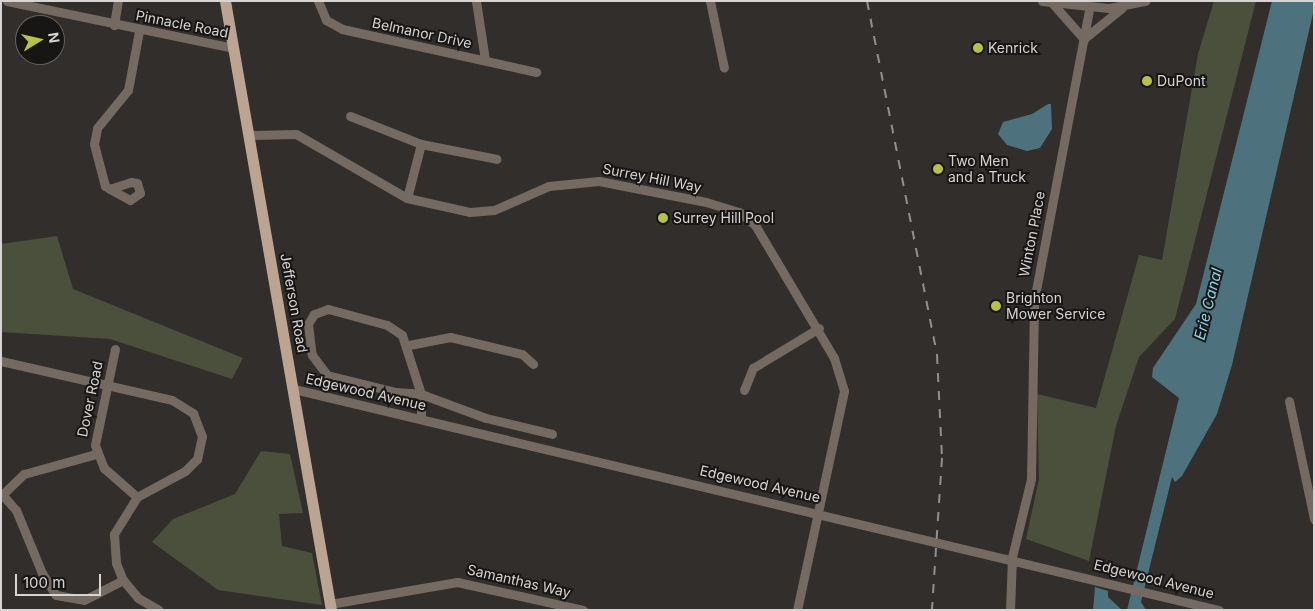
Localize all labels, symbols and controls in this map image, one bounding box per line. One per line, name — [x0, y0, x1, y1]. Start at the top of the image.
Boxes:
street label: Pinnacle Road — [134, 7, 230, 41]
street label: Belmanor Drive — [371, 14, 473, 52]
north arrow — [15, 15, 65, 65]
text: N — [45, 31, 64, 44]
place label: Kenrick — [988, 40, 1038, 56]
marker: Kenrick — [972, 42, 984, 54]
place label: DuPont — [1157, 73, 1205, 89]
marker: DuPont — [1141, 75, 1153, 87]
place label: Two Men and a Truck — [948, 153, 1026, 186]
street label: Surrey Hill Way — [601, 160, 703, 196]
marker: Two Men and a Truck — [932, 163, 944, 175]
street label: Winton Place — [1015, 190, 1049, 278]
place label: Surrey Hill Pool — [673, 210, 774, 226]
marker: Surrey Hill Pool — [657, 212, 669, 224]
street label: Jefferson Road — [277, 252, 311, 354]
water label: Erie Canal — [1190, 266, 1226, 342]
place label: Brighton Mower Service — [1006, 290, 1105, 322]
marker: Brighton Mower Service — [990, 300, 1002, 312]
street label: Dover Road — [74, 360, 106, 438]
street label: Edgewood Avenue — [304, 370, 428, 414]
street label: Edgewood Avenue — [698, 462, 822, 506]
street label: Edgewood Avenue — [1092, 556, 1216, 602]
street label: Samanthas Way — [466, 561, 572, 601]
scale bar — [18, 564, 104, 596]
text: 100 m — [23, 573, 65, 592]

